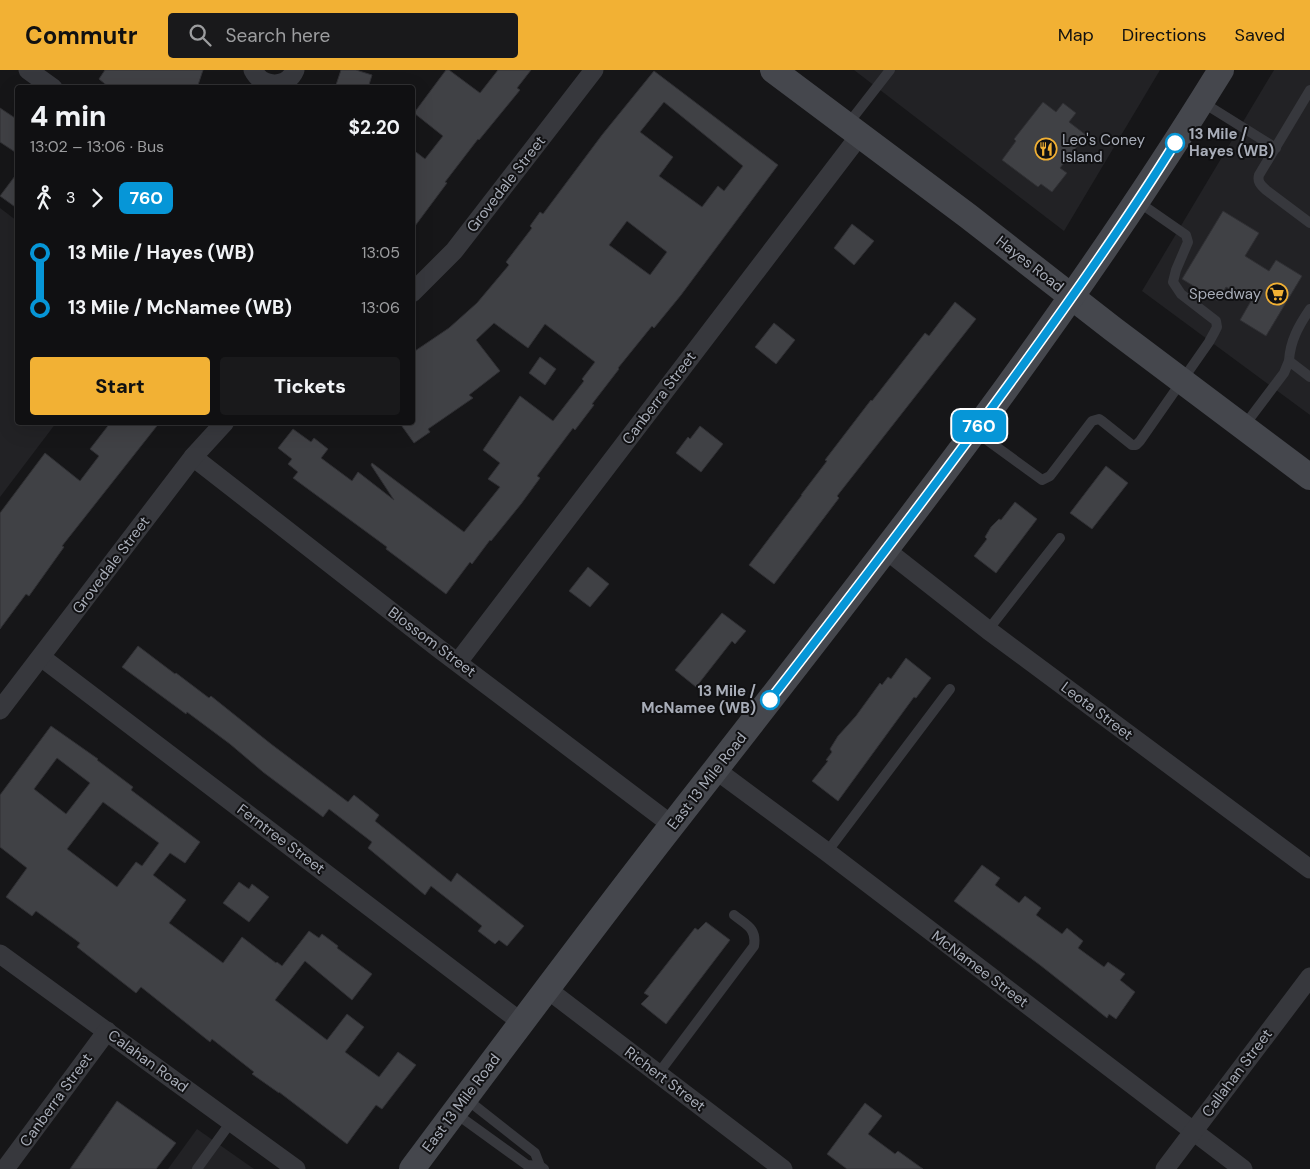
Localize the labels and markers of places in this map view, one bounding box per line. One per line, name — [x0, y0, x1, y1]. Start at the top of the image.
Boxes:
place label: 13 Mile / Hayes (WB) — [1189, 124, 1274, 161]
place label: Leo's Coney Island — [1062, 130, 1146, 167]
marker: 13 Mile / Hayes (WB) — [1165, 133, 1185, 153]
restaurant icon: Leo's Coney Island — [1034, 137, 1058, 161]
supermarket icon: Speedway — [1265, 282, 1289, 306]
place label: Speedway — [1189, 284, 1262, 304]
place label: 13 Mile / McNamee (WB) — [641, 681, 757, 718]
marker: 13 Mile / McNamee (WB) — [760, 690, 780, 710]

